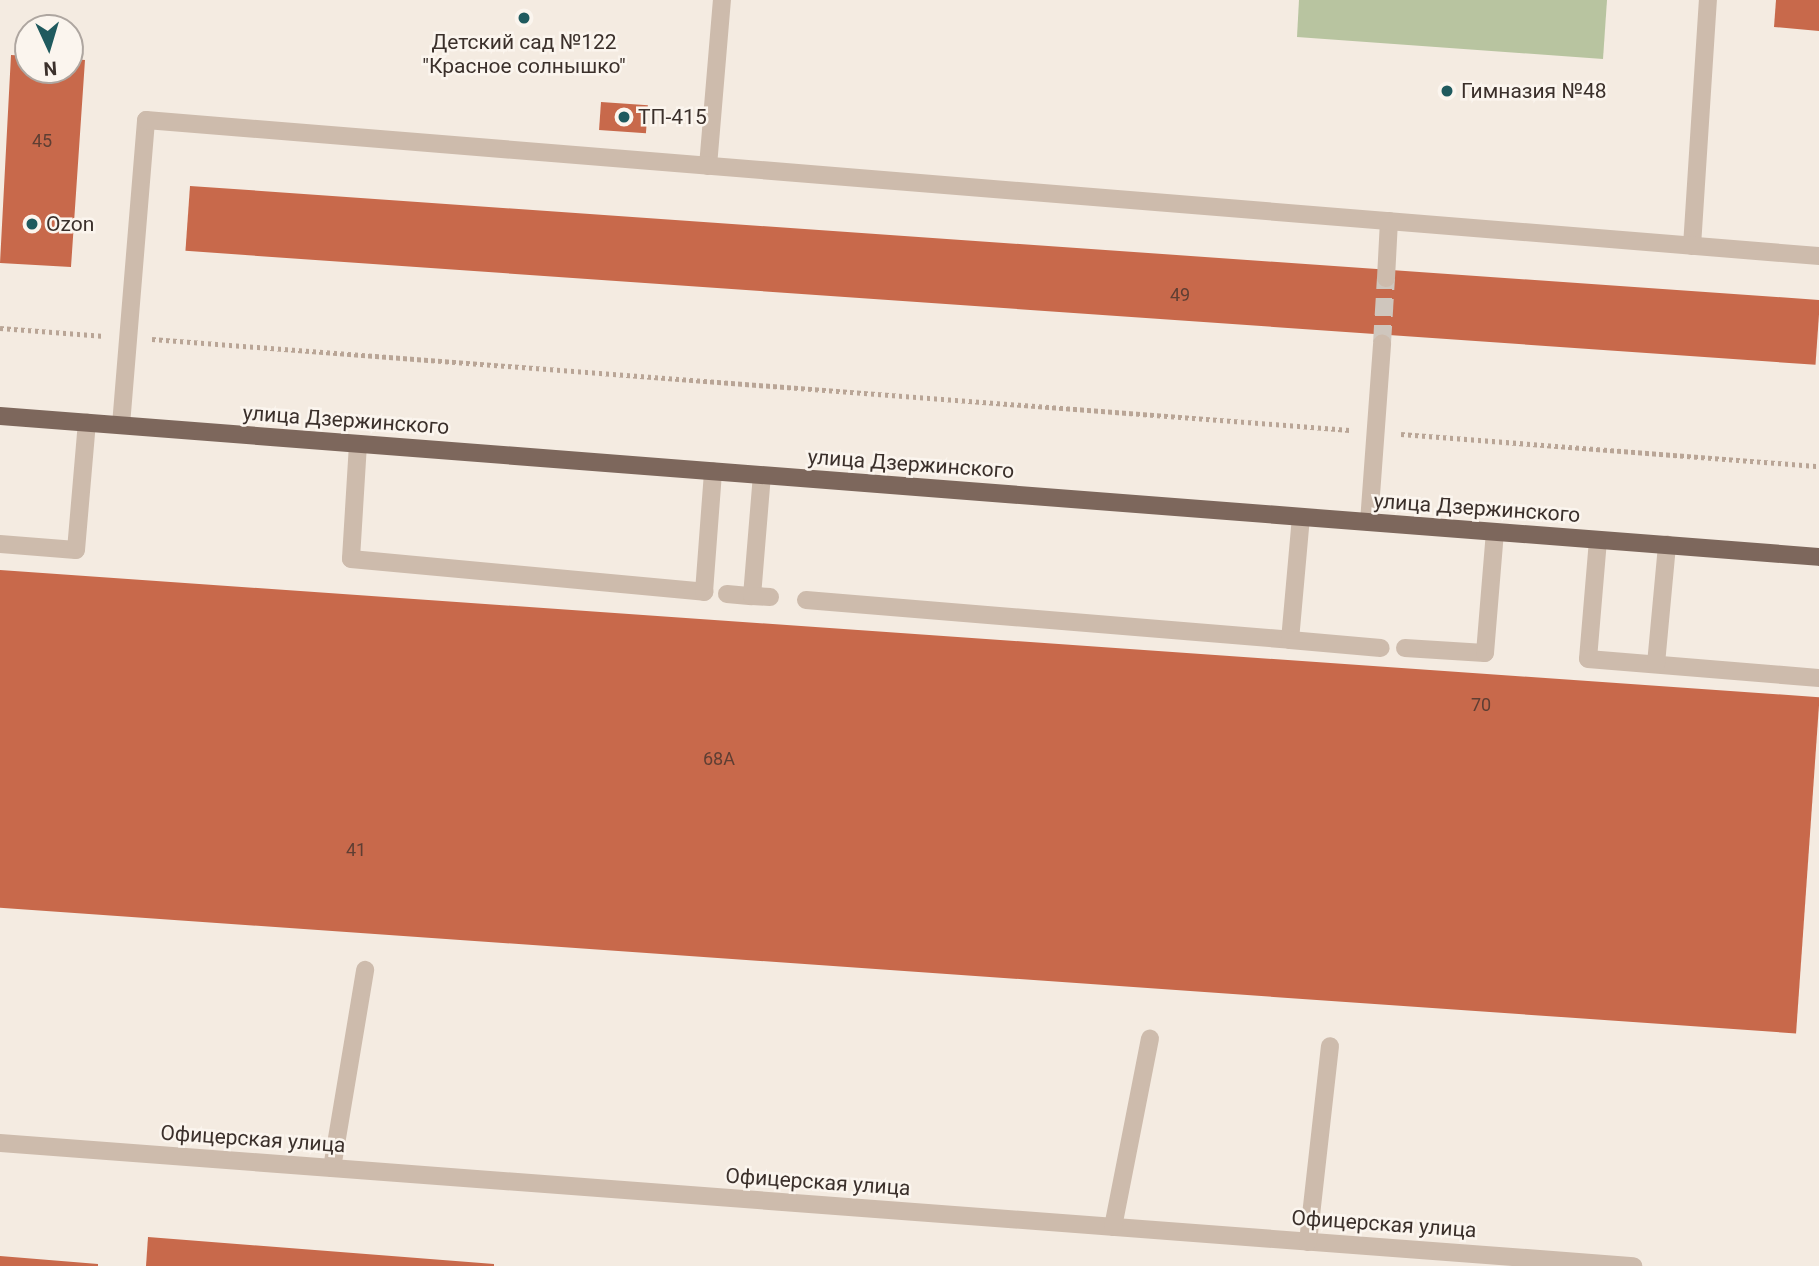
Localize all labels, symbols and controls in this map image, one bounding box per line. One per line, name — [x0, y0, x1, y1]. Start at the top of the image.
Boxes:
marker: Детский сад №122 "Красное солнышко" — [516, 10, 532, 26]
north arrow — [14, 14, 84, 84]
place label: Детский сад №122 "Красное солнышко" — [422, 29, 626, 79]
text: N — [43, 57, 58, 80]
place label: Гимназия №48 — [1461, 78, 1607, 104]
marker: Гимназия №48 — [1439, 83, 1455, 99]
place label: ТП-415 — [638, 104, 707, 130]
marker: ТП-415 — [616, 109, 632, 125]
house number: 45 — [32, 130, 52, 152]
place label: Ozon — [46, 211, 94, 237]
marker: Ozon — [24, 216, 40, 232]
house number: 49 — [1170, 284, 1190, 306]
street label: улица Дзержинского — [242, 400, 450, 440]
street label: улица Дзержинского — [807, 444, 1015, 484]
street label: улица Дзержинского — [1373, 488, 1581, 528]
house number: 70 — [1471, 694, 1491, 716]
house number: 68А — [703, 748, 735, 770]
house number: 41 — [346, 839, 366, 861]
street label: Офицерская улица — [160, 1120, 346, 1158]
street label: Офицерская улица — [725, 1163, 911, 1201]
street label: Офицерская улица — [1291, 1205, 1477, 1243]

